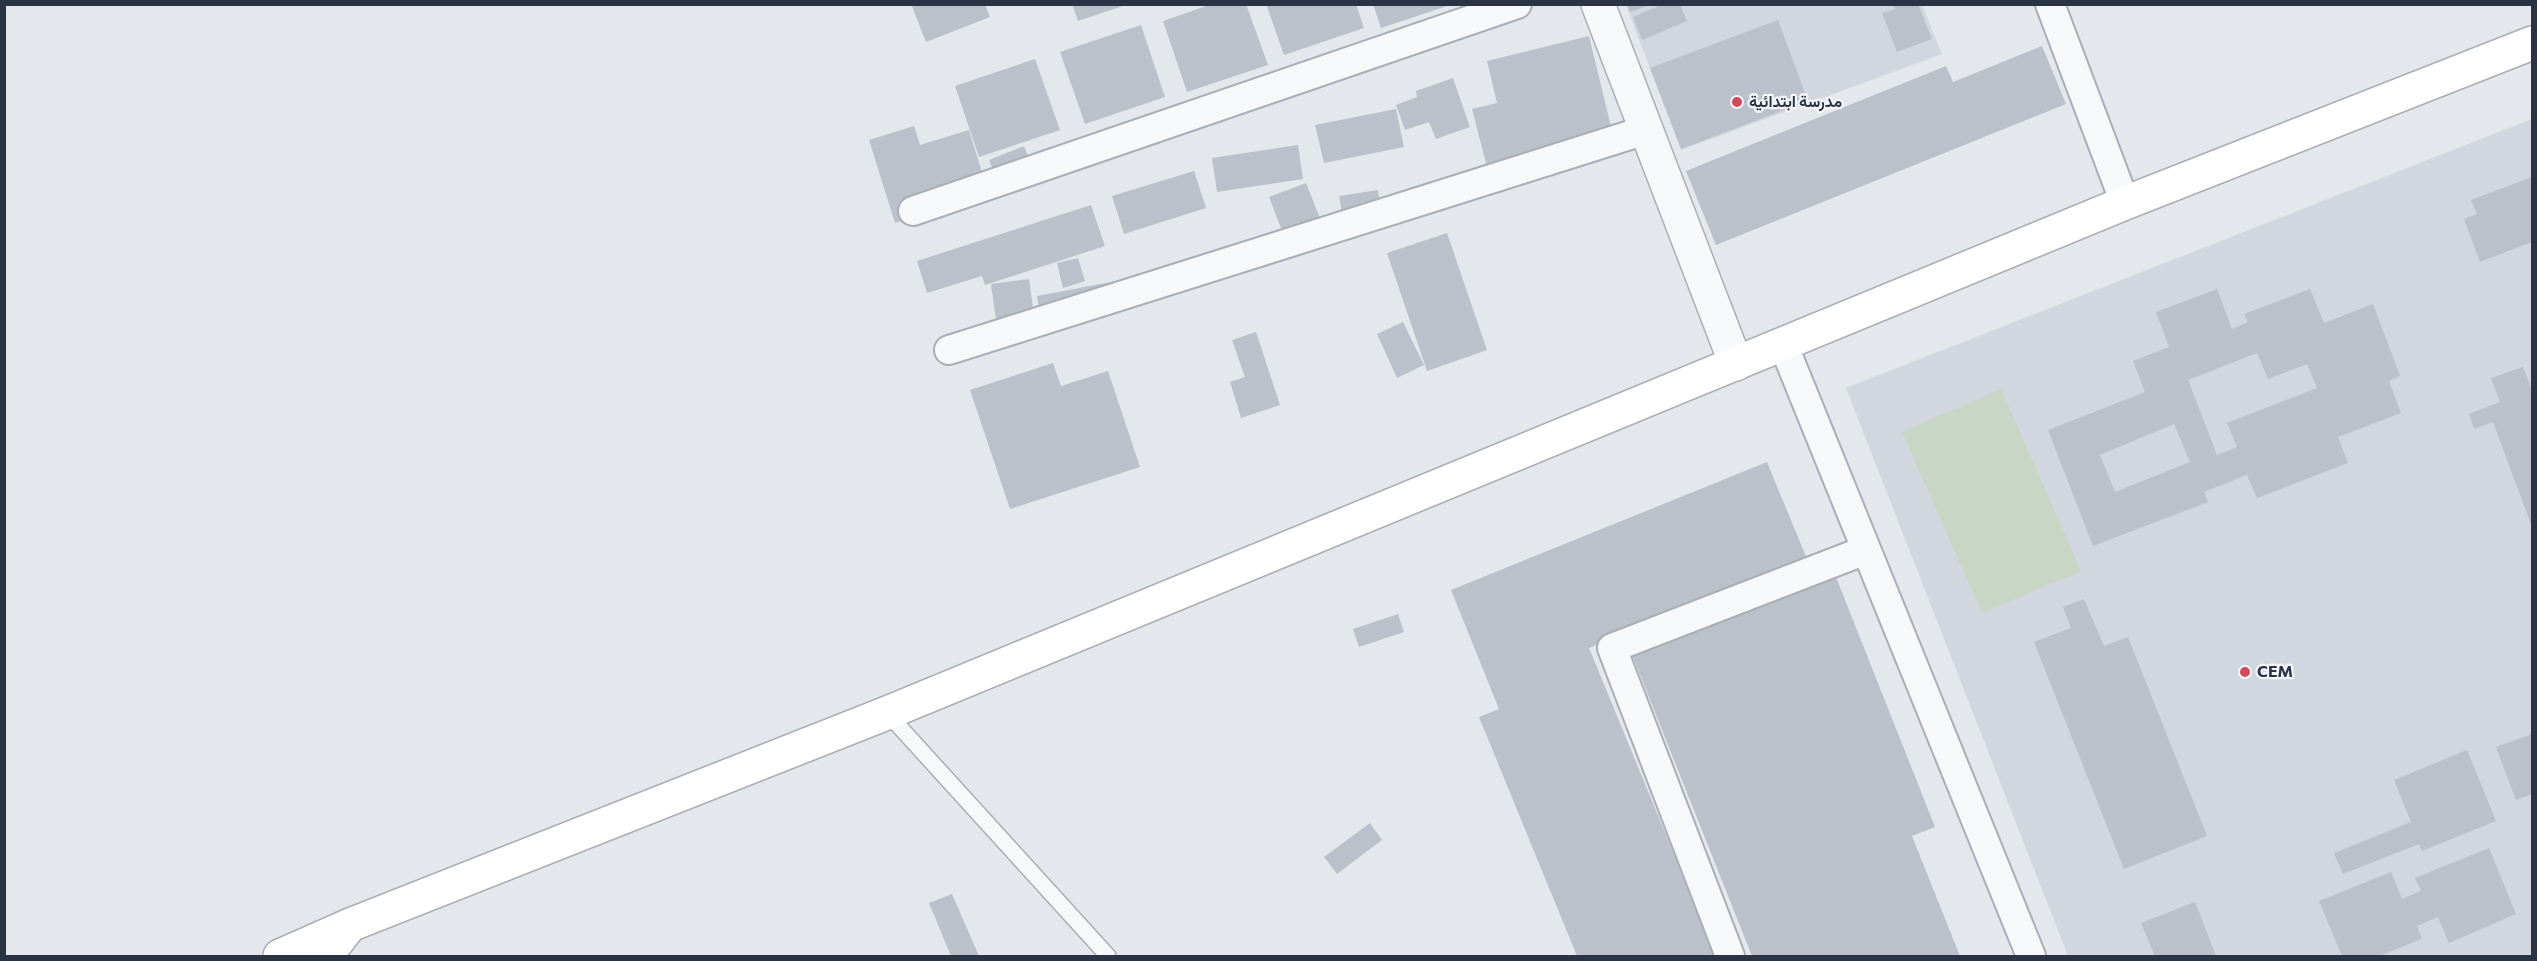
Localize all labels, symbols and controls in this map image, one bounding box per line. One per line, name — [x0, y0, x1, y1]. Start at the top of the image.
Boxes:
place label: مدرسة ابتدائية — [1749, 92, 1842, 112]
marker: مدرسة ابتدائية — [1730, 95, 1744, 109]
place label: CEM — [2257, 662, 2293, 682]
marker: CEM — [2238, 665, 2252, 679]

